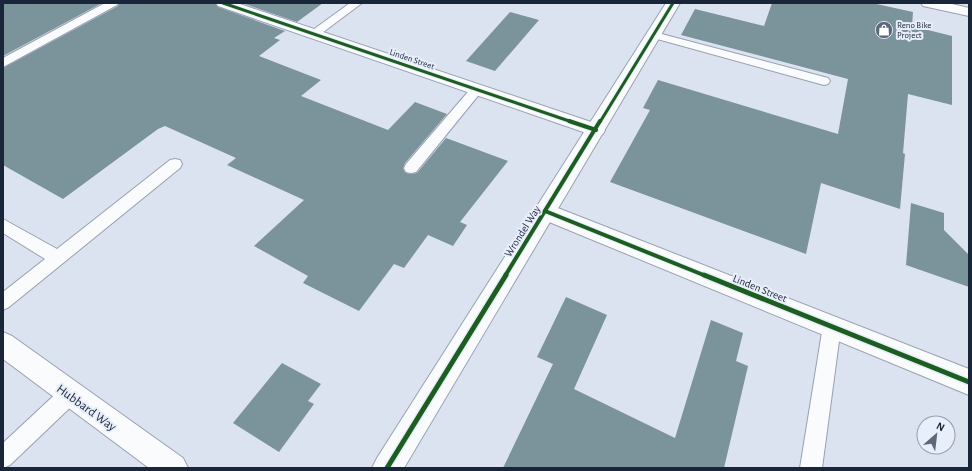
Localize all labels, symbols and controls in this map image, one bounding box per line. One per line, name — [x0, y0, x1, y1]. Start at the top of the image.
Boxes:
shop icon: Reno Bike Project — [874, 20, 894, 40]
place label: Reno Bike Project — [897, 21, 932, 40]
street label: Linden Street — [388, 48, 435, 71]
street label: Wrondel Way — [502, 204, 543, 259]
street label: Linden Street — [731, 273, 789, 304]
street label: Hubbard Way — [54, 382, 119, 434]
north arrow — [916, 415, 956, 455]
text: N — [934, 420, 946, 433]

